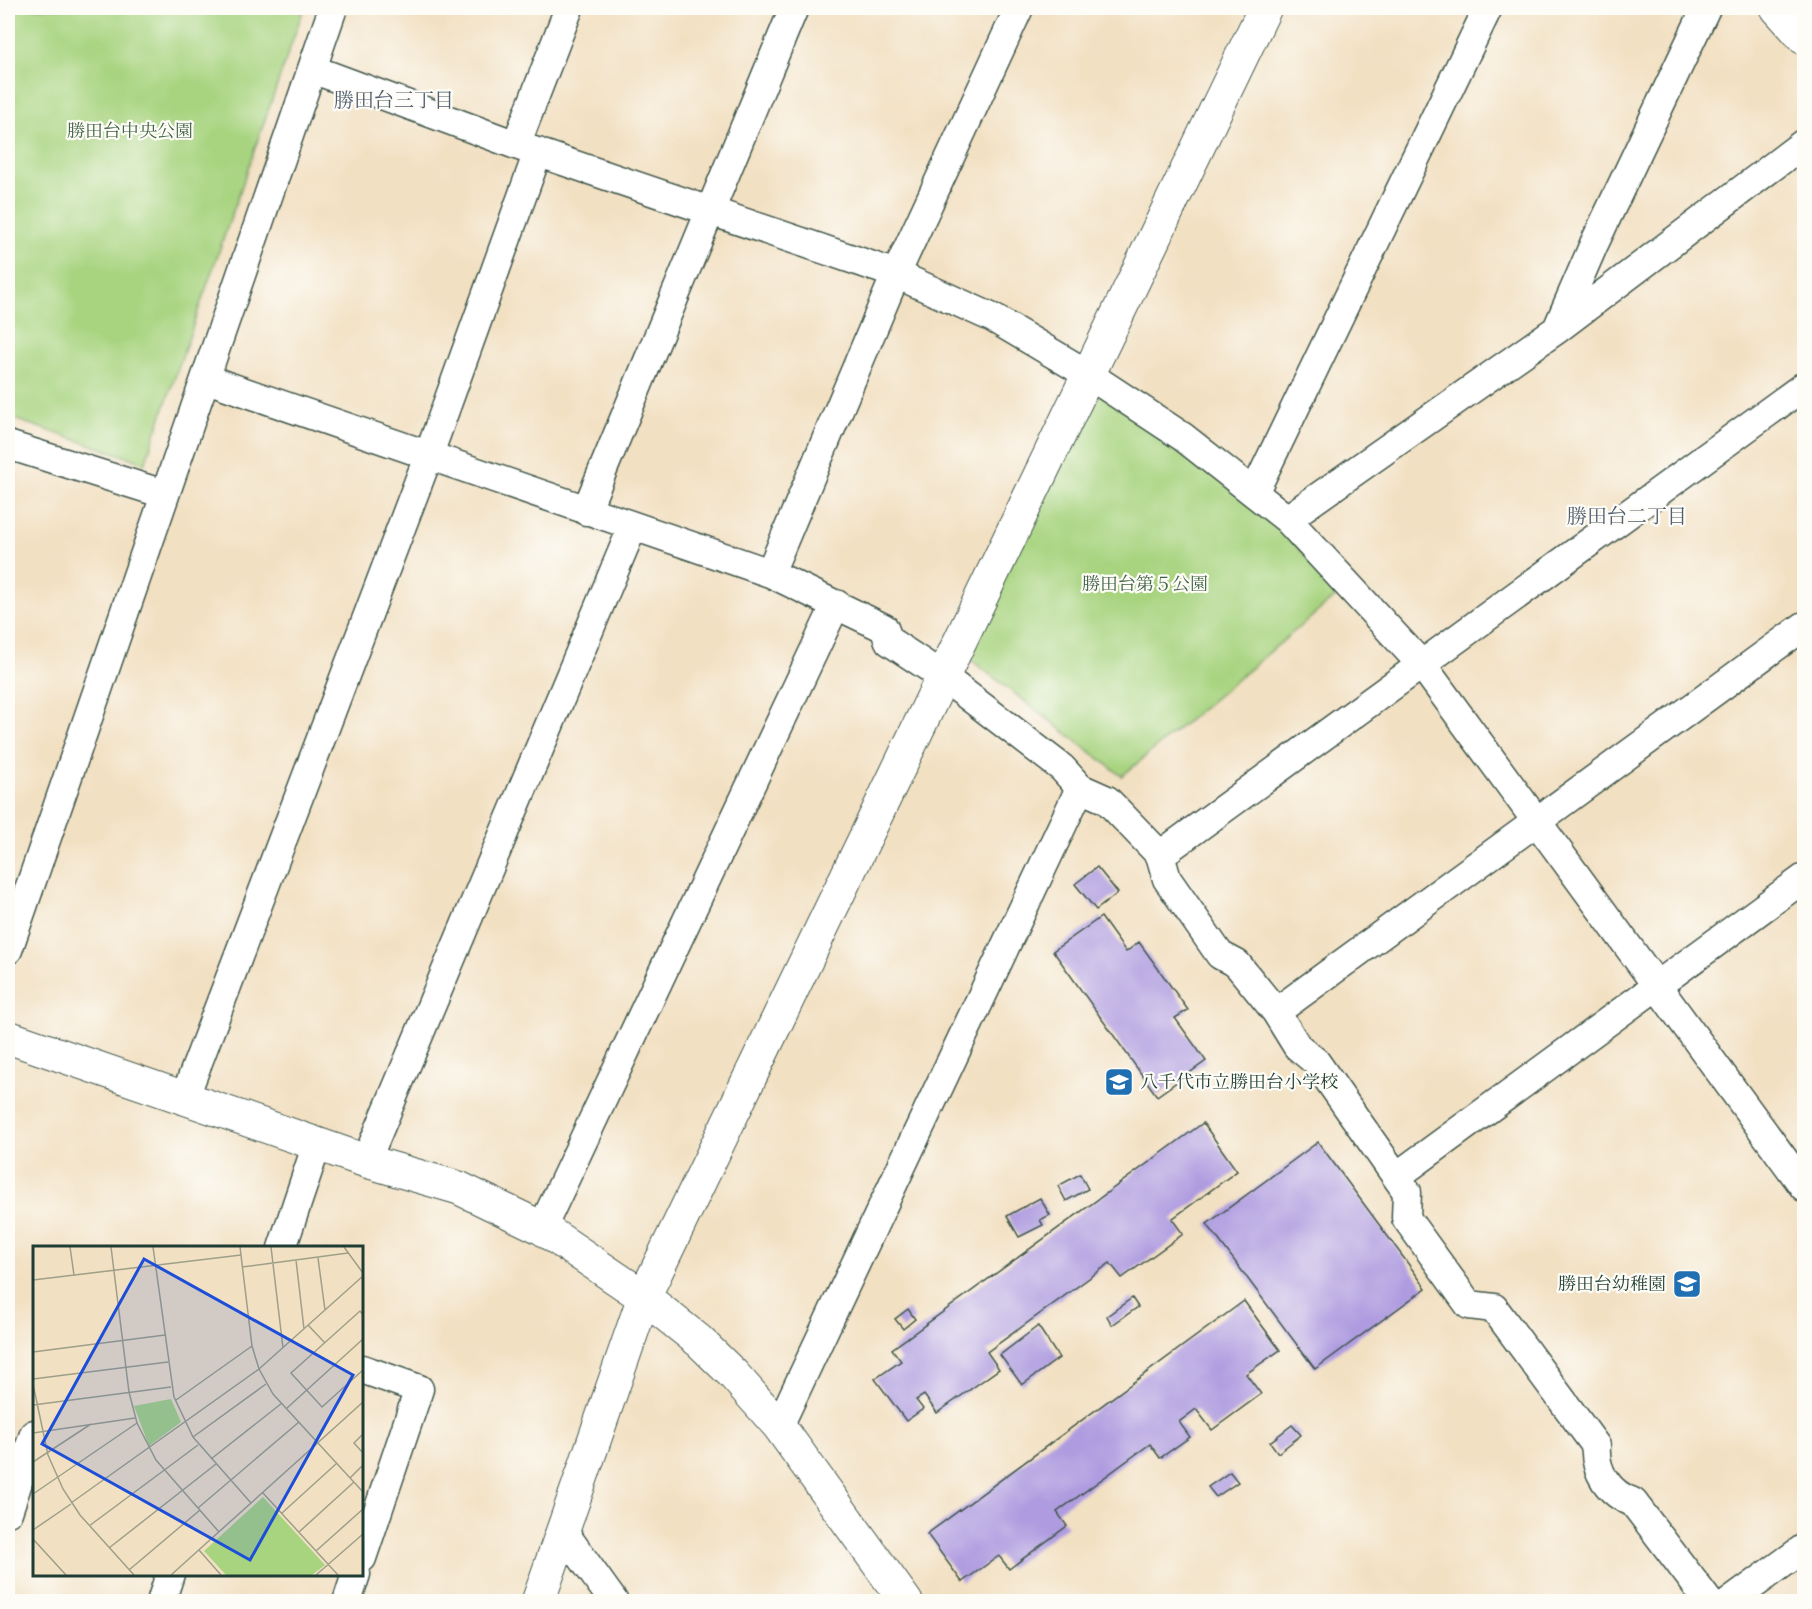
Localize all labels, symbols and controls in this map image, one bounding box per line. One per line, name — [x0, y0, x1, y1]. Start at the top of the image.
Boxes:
district label: 勝田台三丁目 — [334, 89, 454, 114]
park label: 勝田台中央公園 — [67, 120, 193, 143]
district label: 勝田台二丁目 — [1567, 505, 1687, 530]
park label: 勝田台第５公園 — [1082, 573, 1208, 596]
school or university icon: 八千代市立勝田台小学校 — [1103, 1066, 1135, 1098]
place label: 八千代市立勝田台小学校 — [1140, 1071, 1338, 1094]
inset map — [33, 1246, 363, 1576]
school or university icon: 勝田台幼稚園 — [1671, 1268, 1703, 1300]
place label: 勝田台幼稚園 — [1558, 1273, 1666, 1296]

